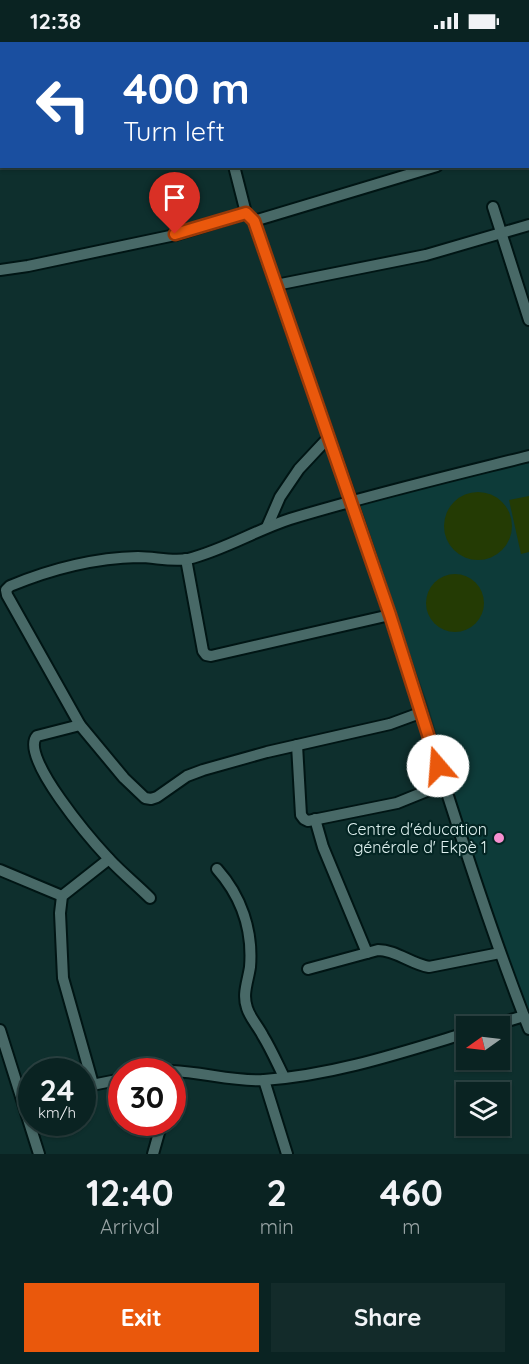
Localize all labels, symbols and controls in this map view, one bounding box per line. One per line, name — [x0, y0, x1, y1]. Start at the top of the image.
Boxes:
text: 12:38 — [30, 7, 81, 35]
text: 400 m — [123, 62, 250, 115]
icon: left — [24, 66, 102, 144]
text: Turn left — [123, 114, 225, 148]
pin — [149, 172, 200, 234]
icon: arrive — [158, 181, 191, 214]
position arrow — [406, 734, 470, 798]
place label: Centre d'éducation générale d' Ekpè 1 — [347, 819, 487, 857]
marker: Centre d'éducation générale d' Ekpè 1 — [492, 831, 506, 845]
north arrow — [456, 1016, 510, 1070]
map controls — [456, 1016, 510, 1136]
speed limit sign: 30 — [108, 1058, 186, 1136]
text: 24 — [40, 1071, 74, 1109]
button: layers — [456, 1082, 510, 1136]
text: km/h — [38, 1103, 76, 1122]
text: 12:40 — [86, 1170, 174, 1215]
text: 2 — [266, 1170, 287, 1215]
text: 460 — [380, 1170, 443, 1215]
text: Arrival — [100, 1214, 160, 1239]
text: min — [260, 1214, 294, 1239]
text: m — [402, 1214, 421, 1239]
button: Exit — [24, 1283, 259, 1352]
button: Share — [271, 1283, 505, 1352]

